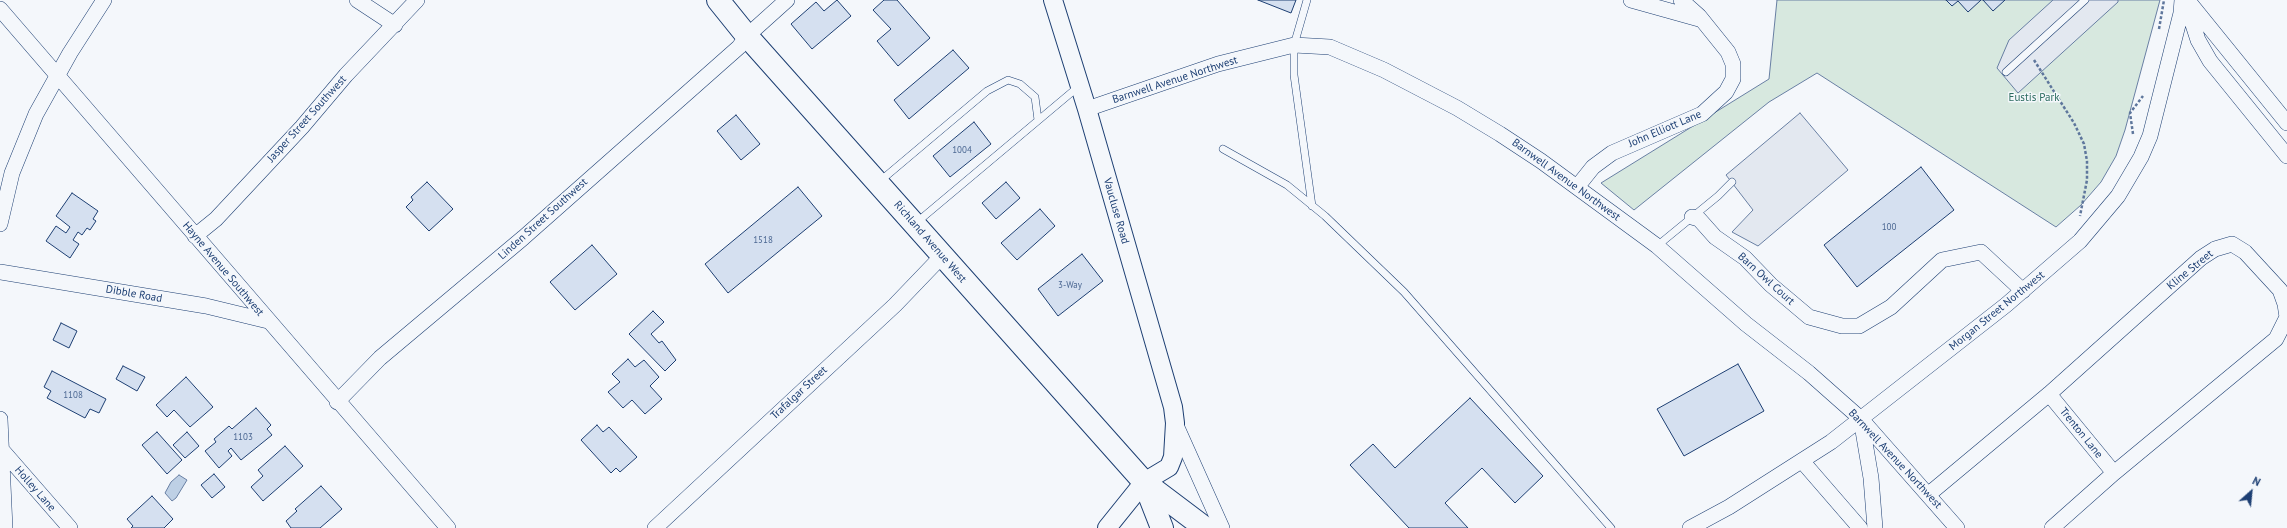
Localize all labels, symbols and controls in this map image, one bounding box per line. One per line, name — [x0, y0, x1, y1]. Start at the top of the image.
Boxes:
street label: Barnwell Avenue Northwest — [1111, 54, 1239, 106]
street label: Jasper Street Southwest — [265, 73, 349, 165]
park label: Eustis Park — [2009, 91, 2059, 105]
street label: John Elliott Lane — [1626, 108, 1704, 150]
street label: Barnwell Avenue Northwest — [1509, 136, 1623, 224]
house number: 1004 — [952, 145, 972, 155]
street label: Linden Street Southwest — [496, 175, 590, 263]
street label: Vaucluse Road — [1100, 177, 1132, 245]
street label: Richland Avenue West — [891, 198, 969, 286]
street label: Hayne Avenue Southwest — [180, 219, 266, 319]
house number: 100 — [1882, 222, 1896, 232]
house number: 1518 — [753, 235, 773, 245]
street label: Kline Street — [2164, 247, 2216, 293]
street label: Barn Owl Court — [1735, 250, 1797, 308]
street label: Morgan Street Northwest — [1947, 269, 2047, 353]
house number: 3-Way — [1058, 280, 1082, 290]
street label: Dibble Road — [105, 283, 163, 305]
street label: Trafalgar Street — [768, 363, 830, 423]
house number: 1108 — [63, 390, 83, 400]
street label: Trenton Lane — [2057, 405, 2105, 461]
street label: Barnwell Avenue Northwest — [1846, 407, 1944, 511]
house number: 1103 — [233, 432, 253, 442]
street label: Holley Lane — [12, 464, 58, 514]
north arrow — [2231, 472, 2271, 512]
text: N — [2250, 473, 2263, 489]

